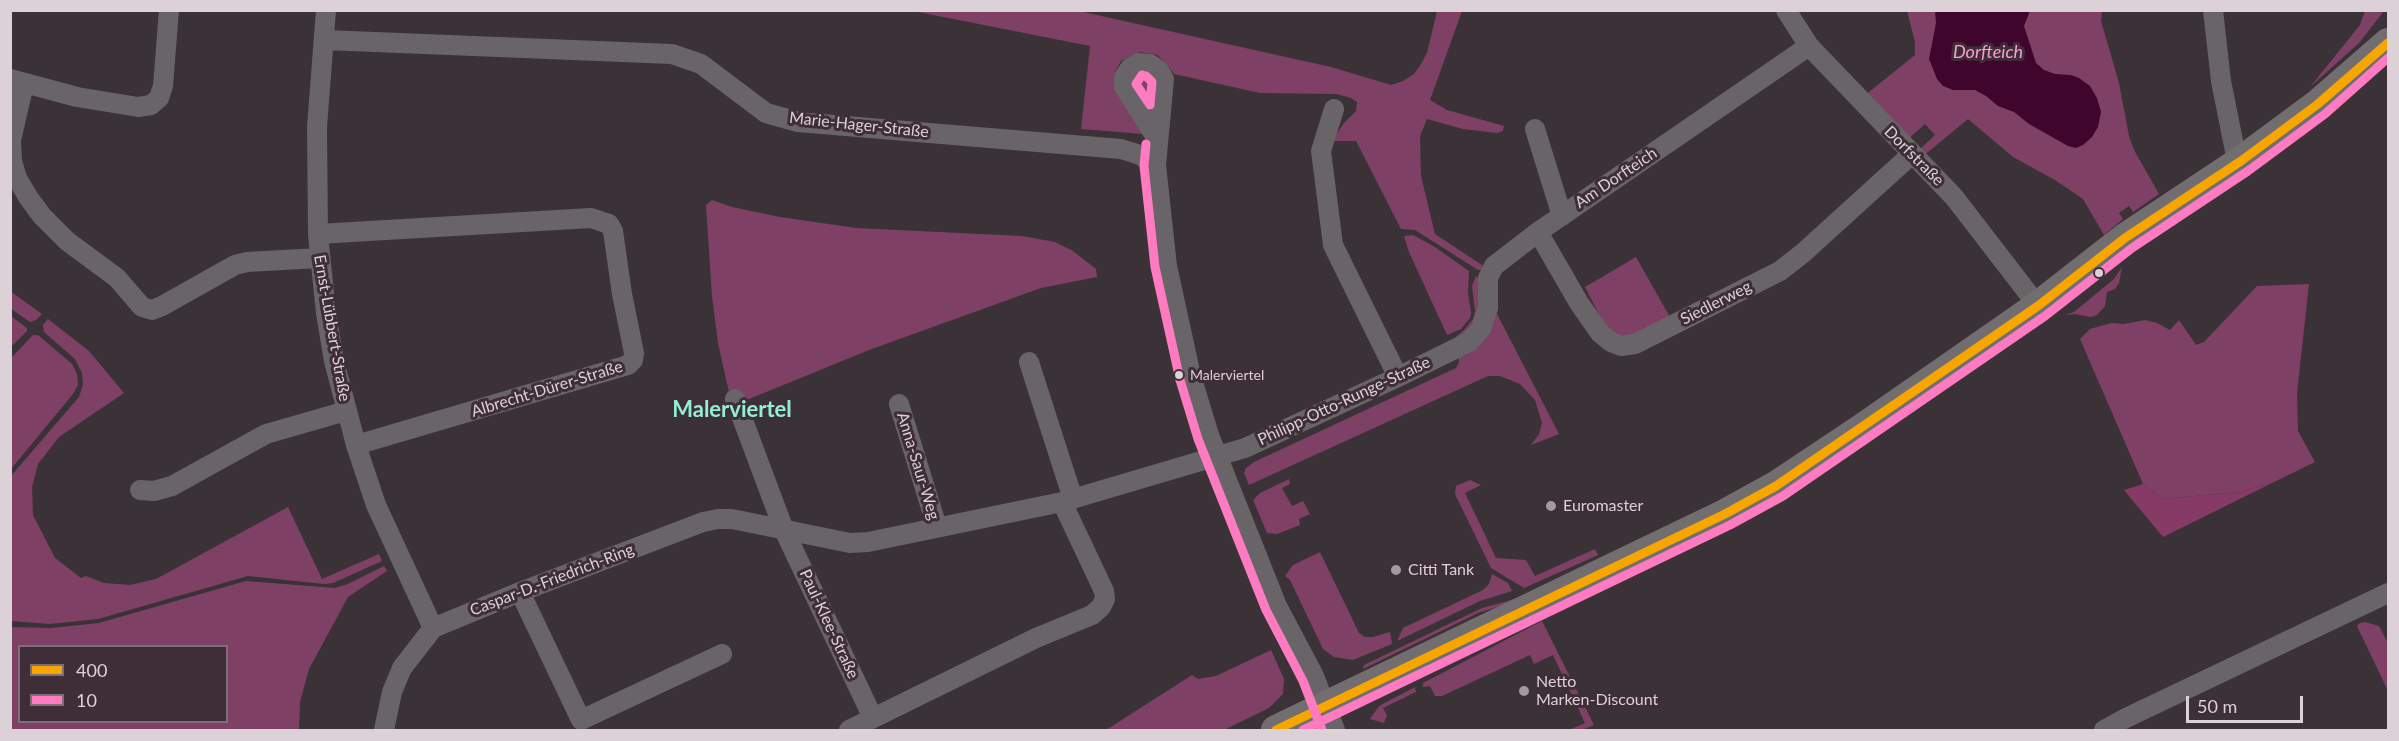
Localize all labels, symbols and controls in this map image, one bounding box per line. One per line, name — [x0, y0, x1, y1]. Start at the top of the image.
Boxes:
water label: Dorfteich — [1953, 41, 2023, 63]
street label: Marie-Hager-Straße — [788, 108, 930, 142]
street label: Dorfstraße — [1880, 122, 1948, 190]
street label: Am Dorfteich — [1571, 144, 1661, 212]
street label: Ernst-Lübbert-Straße — [310, 253, 354, 403]
unlabelled marker — [2093, 267, 2105, 279]
street label: Siedlerweg — [1677, 277, 1755, 329]
street label: Philipp-Otto-Runge-Straße — [1255, 353, 1433, 449]
street label: Albrecht-Dürer-Straße — [469, 357, 625, 421]
place label: Malerviertel — [1190, 367, 1264, 383]
marker: Malerviertel — [1173, 369, 1185, 381]
district label: Malerviertel — [672, 397, 792, 423]
street label: Anna-Saur-Weg — [893, 410, 943, 522]
place label: Euromaster — [1563, 496, 1643, 516]
marker: Euromaster — [1544, 499, 1558, 513]
street label: Caspar-D.-Friedrich-Ring — [467, 540, 637, 620]
place label: Citti Tank — [1408, 560, 1474, 580]
marker: Citti Tank — [1389, 563, 1403, 577]
street label: Paul-Klee-Straße — [795, 566, 863, 682]
legend — [18, 645, 228, 723]
text: 400 — [76, 659, 107, 681]
place label: Netto Marken-Discount — [1536, 672, 1658, 710]
marker: Netto Marken-Discount — [1517, 684, 1531, 698]
scale bar — [2189, 684, 2306, 722]
text: 10 — [76, 689, 97, 711]
text: 50 m — [2197, 695, 2237, 717]

